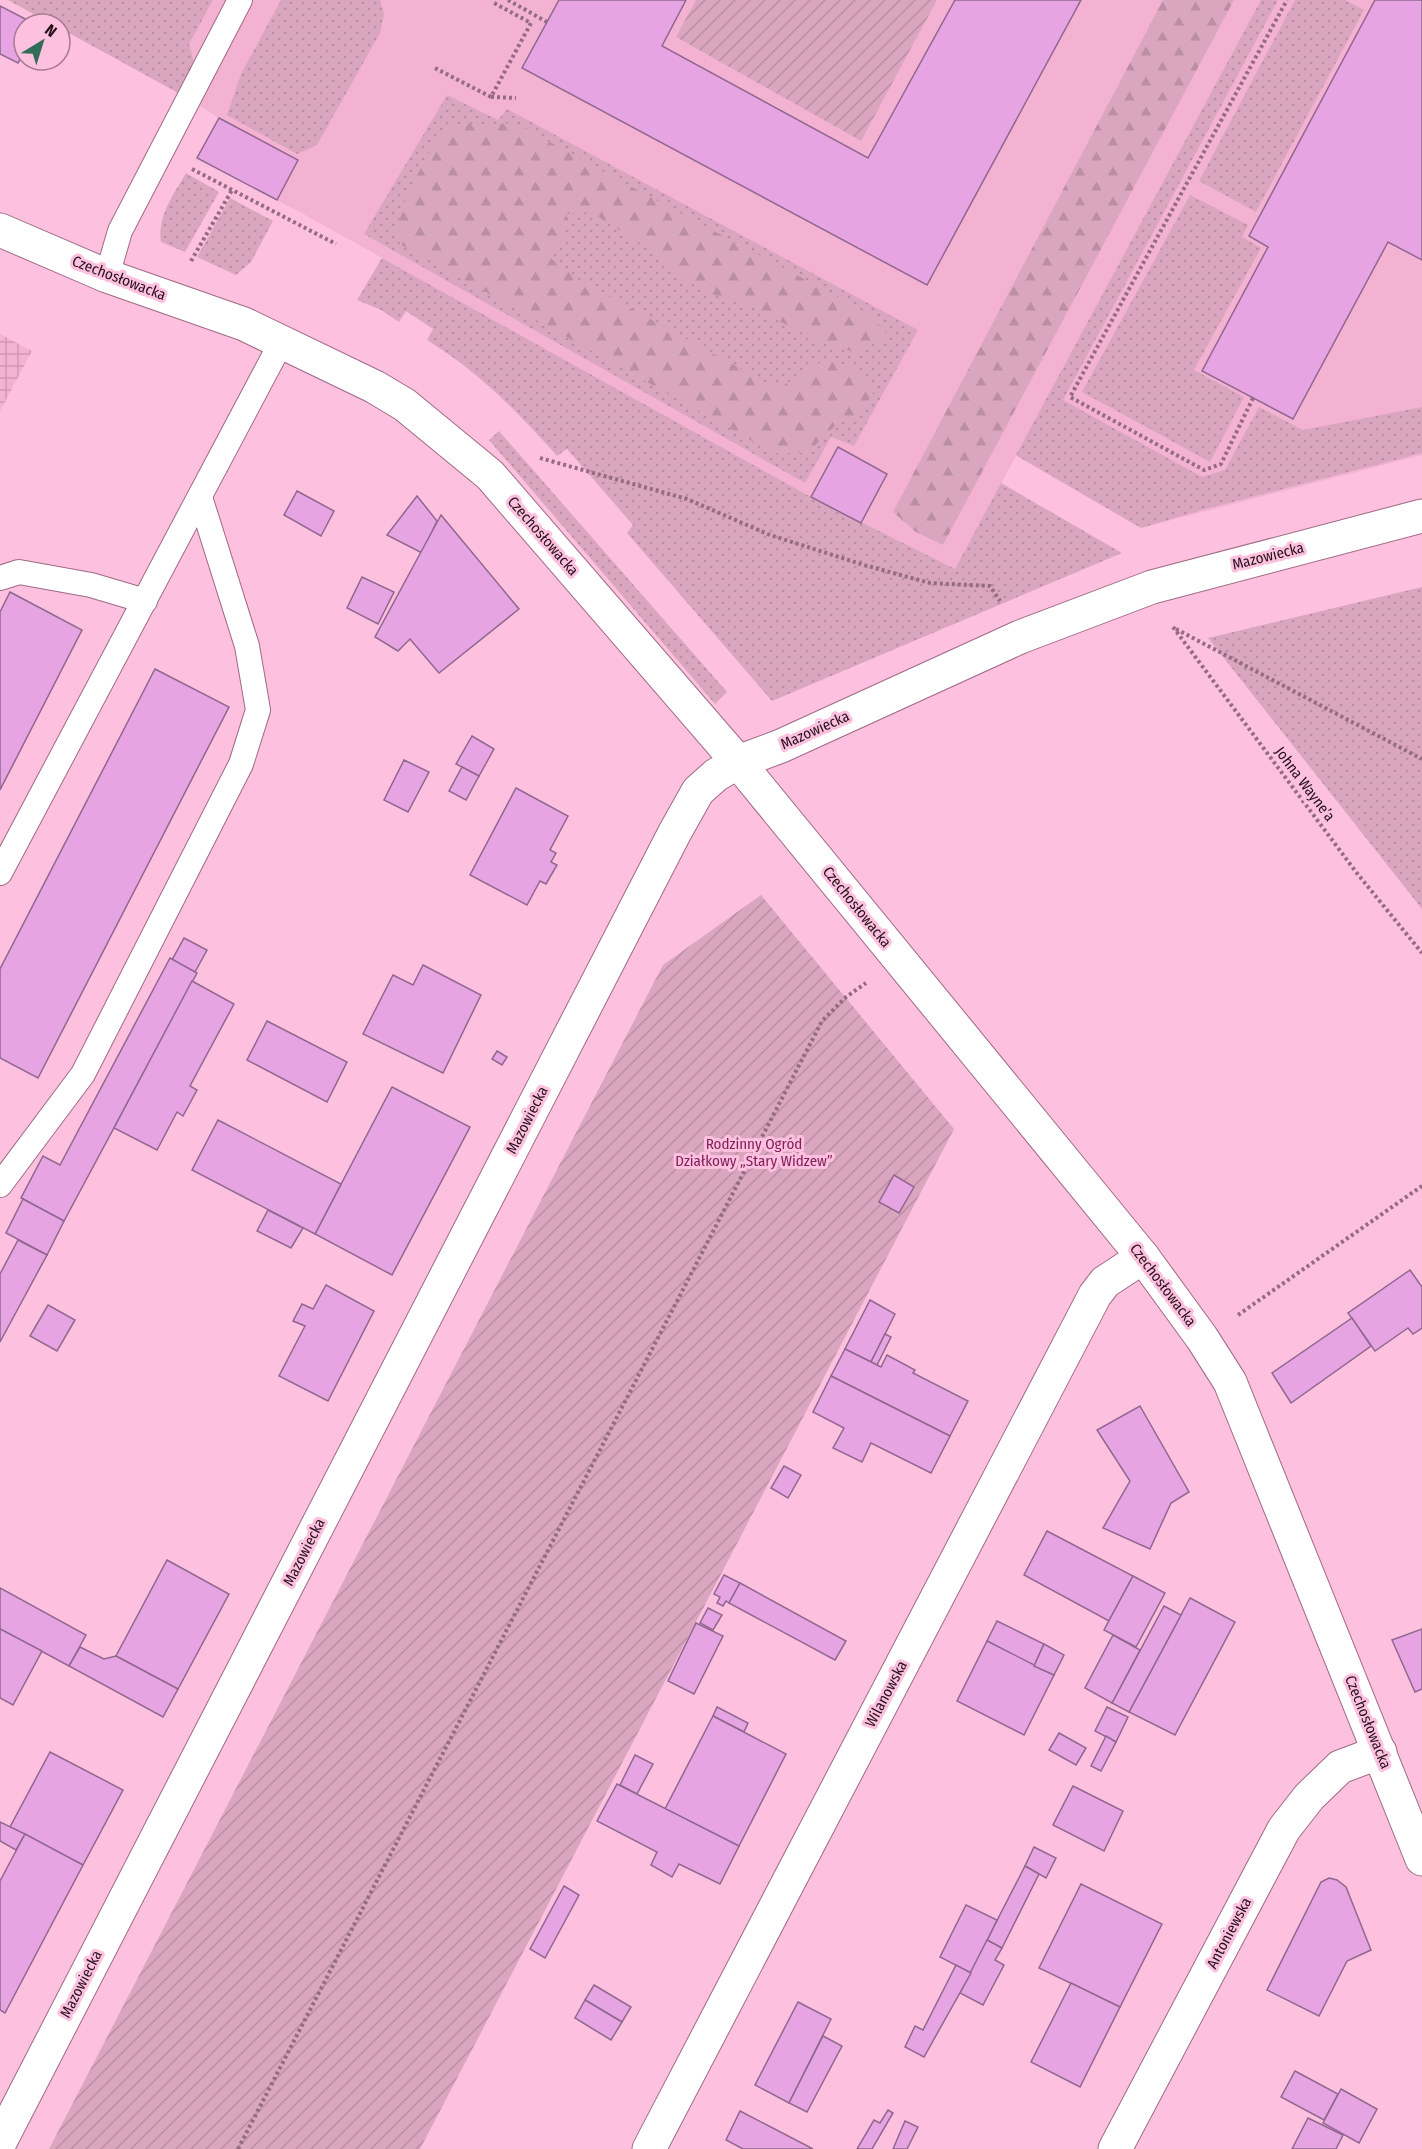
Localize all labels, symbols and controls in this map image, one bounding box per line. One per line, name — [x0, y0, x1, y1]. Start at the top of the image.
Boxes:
north arrow — [12, 12, 72, 72]
text: N — [41, 20, 61, 41]
street label: Czechosłowacka — [70, 252, 168, 304]
street label: Czechosłowacka — [504, 493, 582, 579]
street label: Mazowiecka — [1230, 538, 1306, 574]
street label: Mazowiecka — [778, 707, 852, 753]
street label: Johna Wayne’a — [1271, 743, 1339, 825]
street label: Czechosłowacka — [819, 863, 895, 951]
street label: Mazowiecka — [502, 1083, 552, 1157]
park label: Rodzinny Ogród Działkowy „Stary Widzew” — [675, 1135, 833, 1170]
street label: Czechosłowacka — [1126, 1240, 1200, 1330]
street label: Mazowiecka — [279, 1515, 329, 1589]
street label: Wilanowska — [861, 1658, 911, 1730]
street label: Czechosłowacka — [1341, 1673, 1395, 1771]
street label: Antoniewska — [1203, 1894, 1255, 1972]
street label: Mazowiecka — [56, 1947, 106, 2021]

